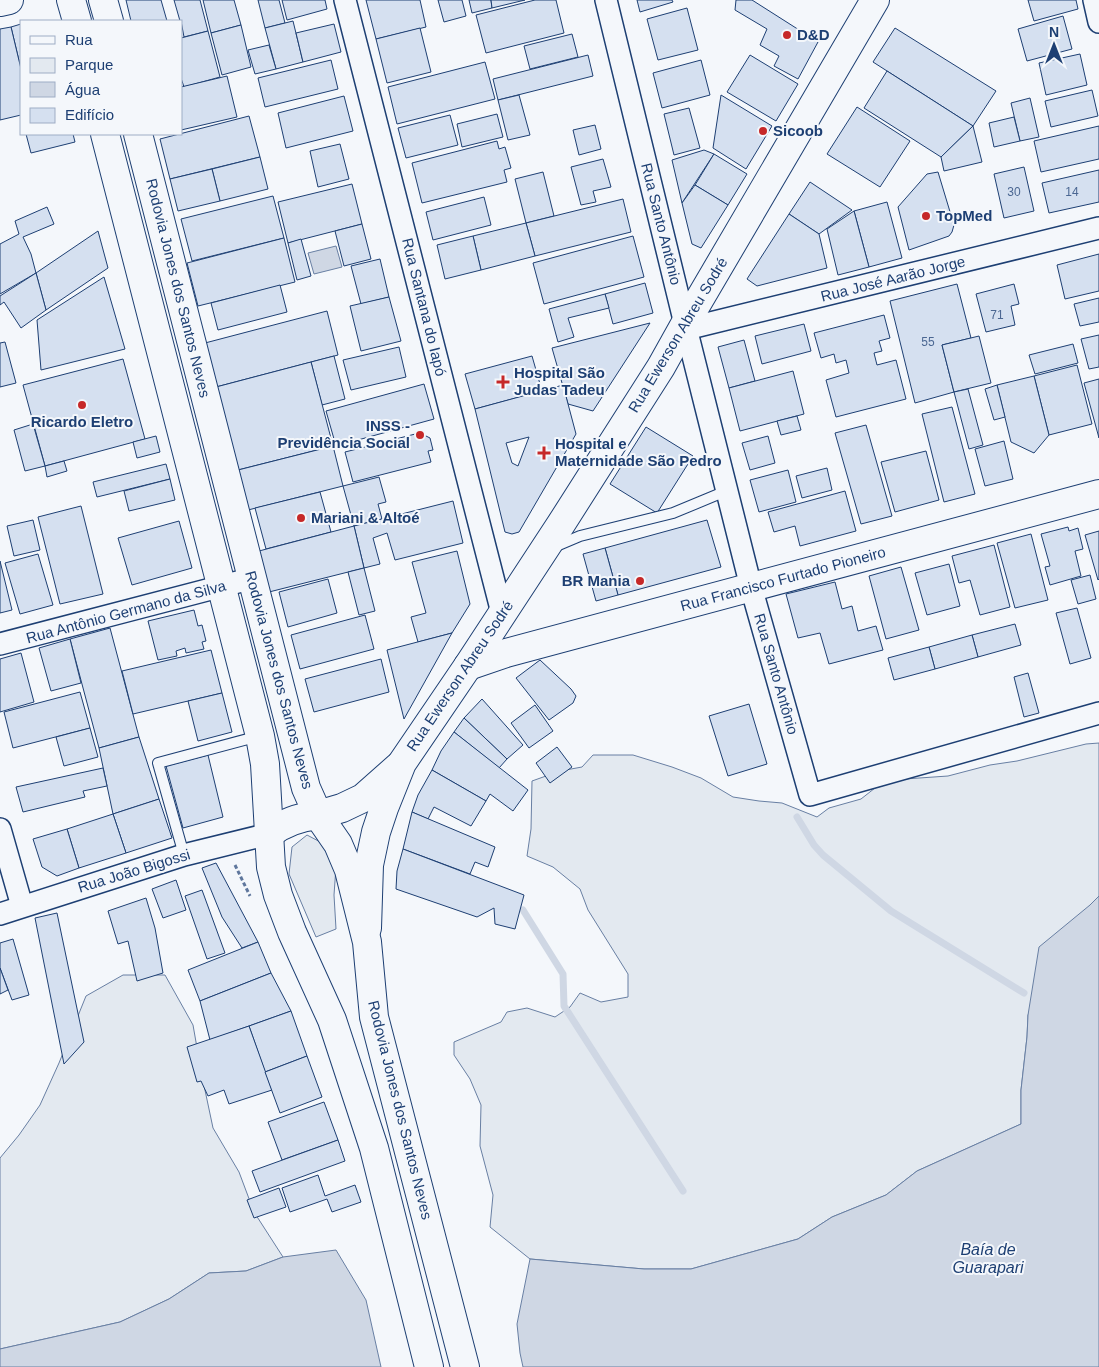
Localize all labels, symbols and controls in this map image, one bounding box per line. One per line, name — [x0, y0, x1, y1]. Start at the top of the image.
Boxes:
legend — [20, 20, 182, 135]
north arrow — [1029, 20, 1079, 70]
text: N — [1049, 24, 1059, 40]
place label: D&D — [797, 26, 830, 43]
marker: D&D — [781, 29, 793, 41]
text: Rua — [65, 31, 93, 48]
text: Parque — [65, 56, 113, 73]
text: Água — [65, 81, 101, 98]
text: Edifício — [65, 106, 114, 123]
place label: Sicoob — [773, 122, 823, 139]
marker: Sicoob — [757, 125, 769, 137]
street label: Rua Santo Antônio — [638, 161, 685, 287]
street label: Rodovia Jones dos Santos Neves — [143, 177, 214, 399]
house number: 30 — [1007, 185, 1021, 199]
house number: 14 — [1065, 185, 1079, 199]
place label: TopMed — [936, 207, 992, 224]
marker: TopMed — [920, 210, 932, 222]
street label: Rua Santana do Iapó — [399, 236, 450, 378]
street label: Rua José Aarão Jorge — [819, 252, 967, 305]
street label: Rua Ewerson Abreu Sodré — [625, 254, 731, 415]
house number: 71 — [990, 308, 1004, 322]
house number: 55 — [921, 335, 935, 349]
place label: Hospital São Judas Tadeu — [514, 364, 605, 398]
marker: Hospital São Judas Tadeu — [496, 375, 510, 389]
marker: Ricardo Eletro — [76, 399, 88, 411]
place label: Ricardo Eletro — [31, 413, 133, 430]
place label: INSS - Previdência Social — [277, 417, 410, 451]
marker: INSS - Previdência Social — [414, 429, 426, 441]
place label: Hospital e Maternidade São Pedro — [555, 435, 722, 469]
marker: Hospital e Maternidade São Pedro — [537, 446, 551, 460]
place label: Mariani & Altoé — [311, 509, 420, 526]
marker: Mariani & Altoé — [295, 512, 307, 524]
street label: Rua Francisco Furtado Pioneiro — [678, 543, 887, 614]
street label: Rodovia Jones dos Santos Neves — [242, 569, 317, 791]
place label: BR Mania — [562, 572, 631, 589]
marker: BR Mania — [634, 575, 646, 587]
street label: Rua Antônio Germano da Silva — [24, 576, 228, 646]
street label: Rua Ewerson Abreu Sodré — [403, 597, 516, 754]
street label: Rua Santo Antônio — [751, 611, 802, 736]
street label: Rua João Bigossi — [76, 845, 192, 896]
street label: Rodovia Jones dos Santos Neves — [365, 999, 436, 1221]
water label: Baía de Guarapari — [952, 1241, 1024, 1276]

